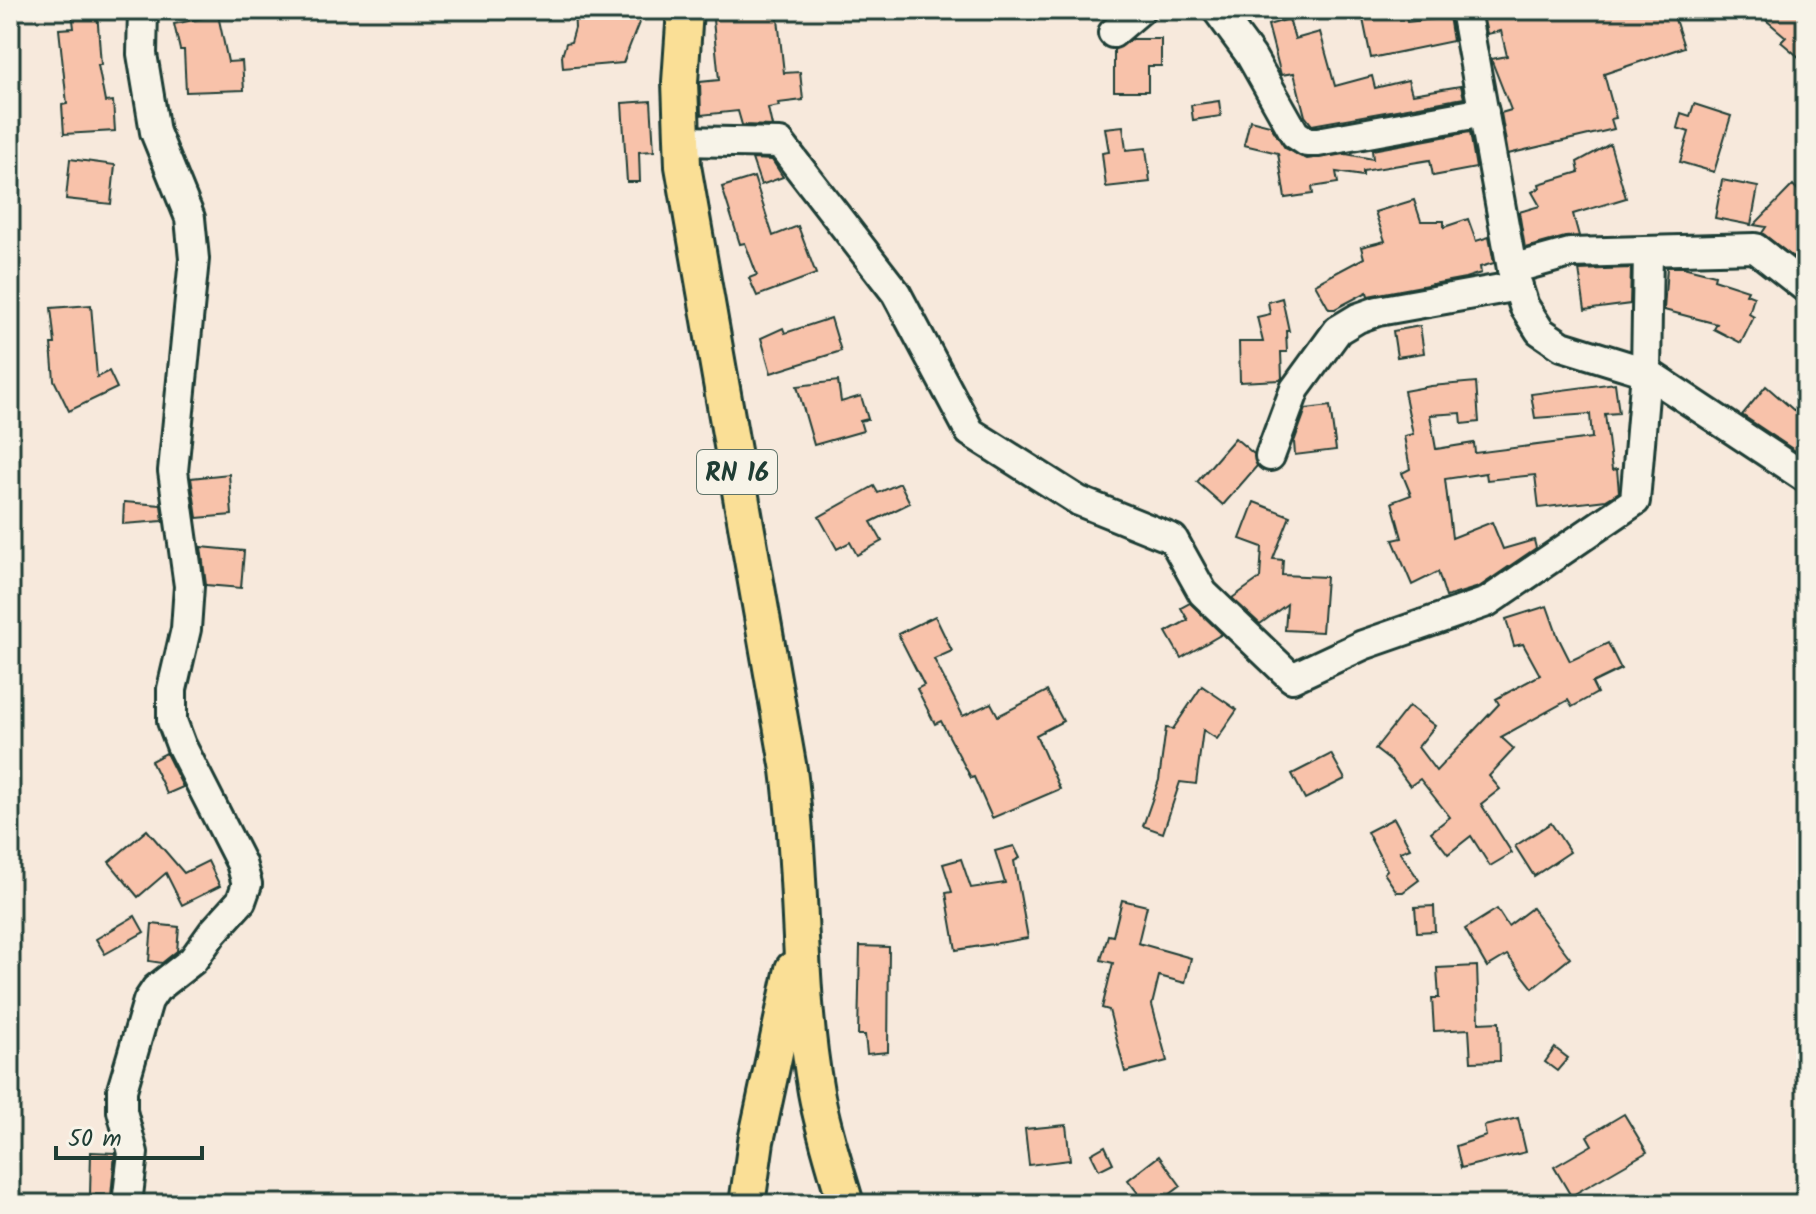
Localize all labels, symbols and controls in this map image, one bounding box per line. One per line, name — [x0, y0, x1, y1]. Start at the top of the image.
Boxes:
road number: RN 16 — [697, 450, 777, 494]
scale bar — [56, 1110, 202, 1160]
text: 50 m — [68, 1120, 122, 1159]

